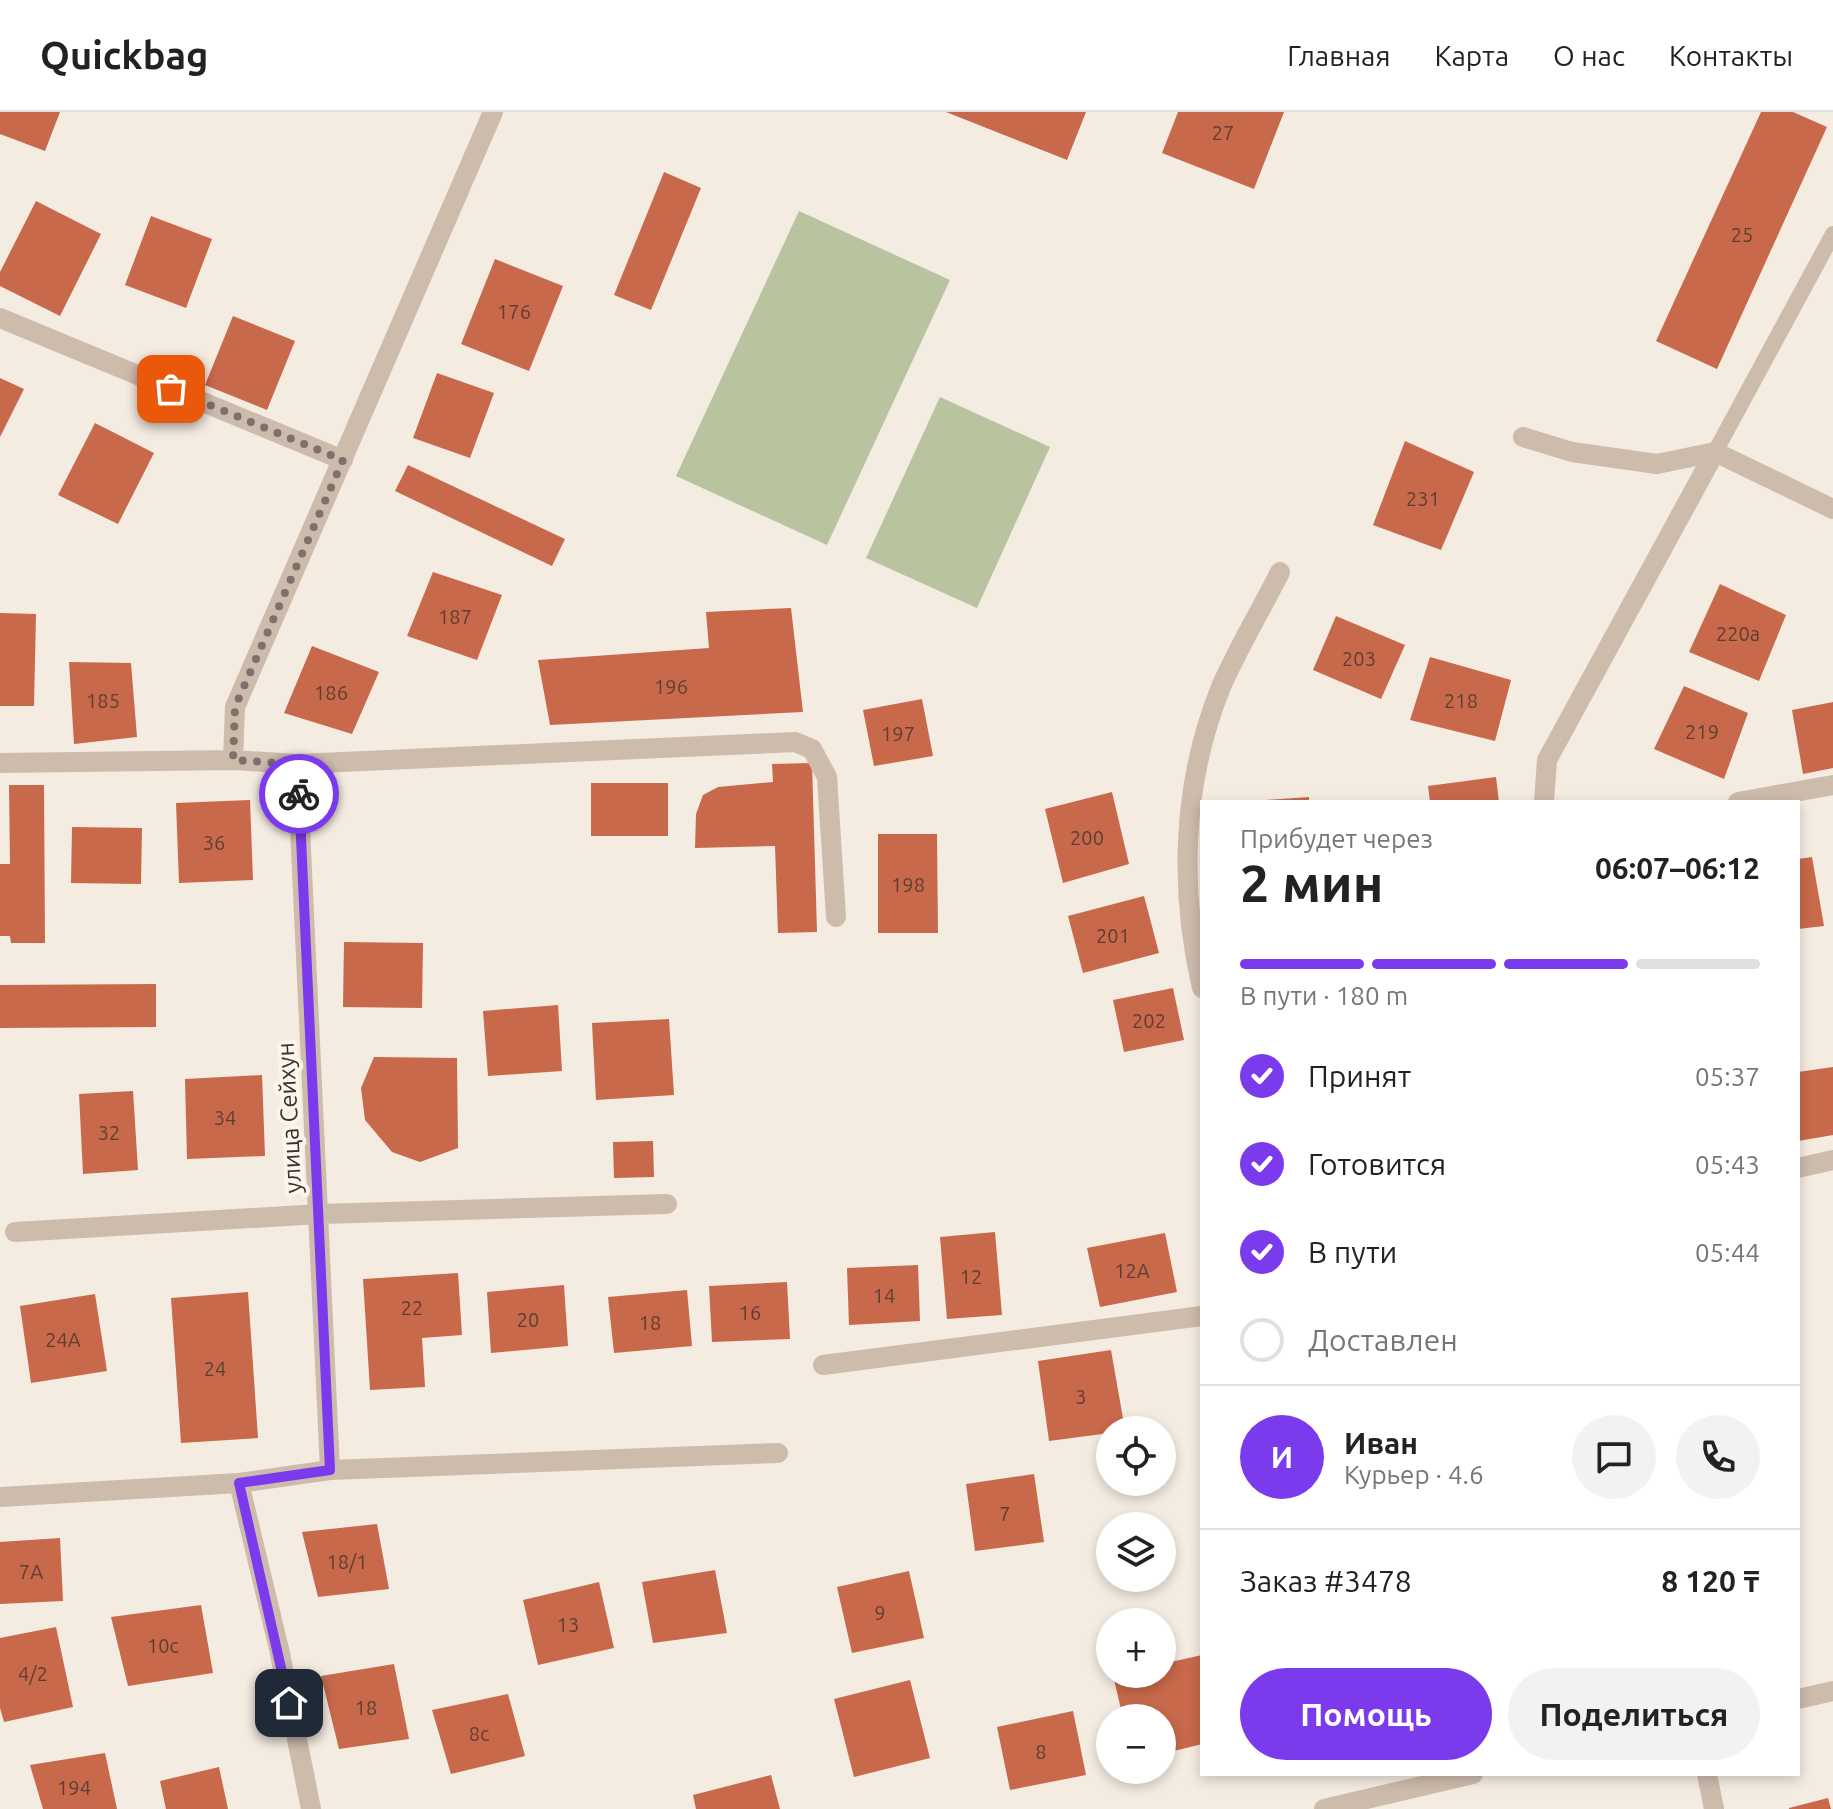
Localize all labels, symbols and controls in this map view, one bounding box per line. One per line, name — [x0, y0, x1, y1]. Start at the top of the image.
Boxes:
text: Quickbag — [40, 34, 208, 76]
text: Главная — [1287, 40, 1390, 71]
text: Карта — [1434, 40, 1509, 71]
text: О нас — [1553, 40, 1625, 71]
text: Контакты — [1669, 40, 1793, 71]
house number: 27 — [1212, 121, 1234, 144]
house number: 25 — [1731, 223, 1753, 246]
house number: 176 — [497, 300, 531, 323]
pin — [137, 355, 205, 423]
icon: bag — [149, 367, 193, 411]
house number: 231 — [1406, 487, 1440, 510]
house number: 187 — [438, 605, 472, 628]
house number: 220а — [1716, 622, 1760, 645]
house number: 203 — [1342, 647, 1376, 670]
house number: 196 — [654, 675, 688, 698]
house number: 186 — [314, 681, 348, 704]
house number: 185 — [86, 689, 120, 712]
house number: 218 — [1444, 689, 1478, 712]
house number: 219 — [1685, 720, 1719, 743]
house number: 197 — [881, 722, 915, 745]
courier — [259, 754, 339, 834]
icon: bike — [277, 772, 321, 816]
text: Прибудет через — [1240, 824, 1433, 853]
house number: 200 — [1070, 826, 1104, 849]
house number: 36 — [203, 831, 225, 854]
text: 06:07–06:12 — [1595, 851, 1760, 885]
text: 2 мин — [1240, 854, 1383, 912]
house number: 198 — [891, 873, 925, 896]
house number: 201 — [1096, 924, 1130, 947]
text: В пути · 180 m — [1240, 981, 1408, 1010]
house number: 202 — [1132, 1009, 1166, 1032]
street label: улица Сейхун — [272, 1042, 306, 1194]
icon: check — [1240, 1054, 1284, 1098]
text: Принят — [1308, 1059, 1411, 1093]
text: 05:37 — [1695, 1062, 1760, 1091]
house number: 34 — [214, 1106, 236, 1129]
house number: 32 — [98, 1121, 120, 1144]
icon: check — [1240, 1142, 1284, 1186]
text: Готовится — [1308, 1147, 1446, 1181]
text: 05:43 — [1695, 1150, 1760, 1179]
icon: check — [1240, 1230, 1284, 1274]
text: В пути — [1308, 1235, 1397, 1269]
text: 05:44 — [1695, 1238, 1760, 1267]
house number: 12А — [1114, 1259, 1150, 1282]
house number: 12 — [960, 1265, 982, 1288]
house number: 14 — [873, 1284, 895, 1307]
house number: 22 — [401, 1296, 423, 1319]
house number: 16 — [739, 1301, 761, 1324]
house number: 20 — [517, 1308, 539, 1331]
house number: 18 — [639, 1311, 661, 1334]
text: Доставлен — [1308, 1323, 1458, 1357]
house number: 24А — [45, 1328, 81, 1351]
house number: 24 — [204, 1357, 226, 1380]
house number: 3 — [1075, 1385, 1087, 1408]
button: chat — [1572, 1415, 1656, 1499]
button: phone — [1676, 1415, 1760, 1499]
map controls — [1096, 1416, 1176, 1784]
button: locate — [1096, 1416, 1176, 1496]
text: Иван — [1344, 1426, 1418, 1460]
text: И — [1271, 1440, 1293, 1474]
text: Курьер · 4.6 — [1344, 1460, 1484, 1489]
house number: 7 — [999, 1502, 1011, 1525]
button: layers — [1096, 1512, 1176, 1592]
house number: 18/1 — [326, 1550, 368, 1573]
house number: 7А — [19, 1560, 43, 1583]
text: Заказ #3478 — [1240, 1564, 1412, 1598]
text: 8 120 ₸ — [1661, 1564, 1760, 1598]
house number: 9 — [874, 1601, 886, 1624]
button: + — [1096, 1608, 1176, 1688]
house number: 13 — [557, 1613, 579, 1636]
house number: 10с — [147, 1634, 179, 1657]
house number: 4/2 — [18, 1662, 48, 1685]
button: Помощь — [1240, 1668, 1492, 1760]
button: Поделиться — [1508, 1668, 1760, 1760]
pin — [255, 1669, 323, 1737]
icon: home — [267, 1681, 311, 1725]
house number: 18 — [355, 1696, 377, 1719]
button: − — [1096, 1704, 1176, 1784]
house number: 8с — [469, 1722, 489, 1745]
house number: 8 — [1035, 1740, 1047, 1763]
house number: 194 — [57, 1776, 91, 1799]

